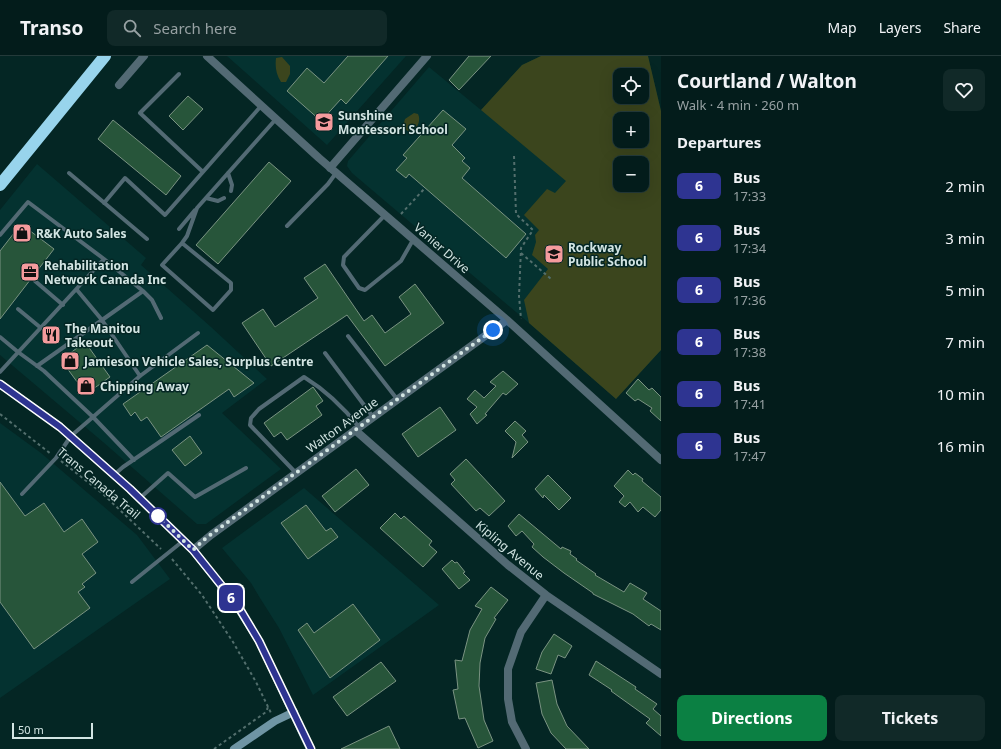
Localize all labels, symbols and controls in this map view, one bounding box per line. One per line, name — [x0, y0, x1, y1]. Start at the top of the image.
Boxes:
search box — [107, 10, 387, 46]
text: Transo — [20, 15, 83, 41]
icon: search — [121, 17, 143, 39]
text: Search here — [153, 18, 237, 38]
text: Map — [828, 18, 857, 37]
text: Layers — [879, 18, 921, 37]
text: Share — [943, 18, 981, 37]
map controls — [613, 68, 649, 192]
button: locate — [613, 68, 649, 104]
text: Courtland / Walton — [677, 68, 857, 94]
button: heart — [943, 69, 985, 111]
text: Walk · 4 min · 260 m — [677, 96, 799, 114]
place label: Sunshine Montessori School — [338, 107, 448, 138]
school or university icon: Sunshine Montessori School — [313, 111, 335, 133]
button: + — [613, 112, 649, 148]
text: Departures — [677, 132, 761, 152]
button: − — [613, 156, 649, 192]
text: Bus — [733, 167, 760, 187]
text: 6 — [695, 176, 703, 195]
text: 2 min — [945, 176, 985, 196]
text: 17:33 — [733, 187, 766, 205]
street label: Vanier Drive — [410, 219, 474, 277]
text: Bus — [733, 219, 760, 239]
shop icon: R&K Auto Sales — [11, 222, 33, 244]
place label: R&K Auto Sales — [36, 225, 126, 242]
text: 6 — [695, 228, 703, 247]
text: 3 min — [945, 228, 985, 248]
place label: Rockway Public School — [568, 239, 647, 270]
text: 17:34 — [733, 239, 766, 257]
school or university icon: Rockway Public School — [543, 243, 565, 265]
place label: Rehabilitation Network Canada Inc — [44, 257, 166, 288]
office icon: Rehabilitation Network Canada Inc — [19, 261, 41, 283]
text: Bus — [733, 271, 760, 291]
text: 6 — [695, 280, 703, 299]
text: 5 min — [945, 280, 985, 300]
text: 17:36 — [733, 291, 766, 309]
place label: The Manitou Takeout — [65, 320, 140, 351]
your location — [483, 320, 503, 340]
text: Bus — [733, 323, 760, 343]
restaurant icon: The Manitou Takeout — [40, 324, 62, 346]
text: 6 — [695, 332, 703, 351]
text: 7 min — [945, 332, 985, 352]
text: 17:38 — [733, 343, 766, 361]
shop icon: Jamieson Vehicle Sales, Surplus Centre — [59, 350, 81, 372]
place label: Jamieson Vehicle Sales, Surplus Centre — [83, 353, 313, 370]
shop icon: Chipping Away — [75, 375, 97, 397]
text: Bus — [733, 375, 760, 395]
place label: Chipping Away — [100, 378, 189, 395]
text: 6 — [695, 384, 703, 403]
text: 10 min — [937, 384, 985, 404]
street label: Walton Avenue — [303, 393, 382, 457]
text: 17:41 — [733, 395, 766, 413]
text: Bus — [733, 427, 760, 447]
text: 6 — [695, 436, 703, 455]
text: 16 min — [937, 436, 985, 456]
street label: Trans Canada Trail — [54, 443, 144, 523]
text: 17:47 — [733, 447, 766, 465]
unlabelled marker — [149, 507, 167, 525]
street label: Kipling Avenue — [472, 516, 548, 584]
line badge: 6 — [218, 585, 244, 611]
text: 6 — [227, 588, 235, 607]
button: Directions — [677, 695, 827, 741]
button: Tickets — [835, 695, 985, 741]
scale bar — [12, 721, 93, 740]
text: 50 m — [18, 722, 44, 737]

